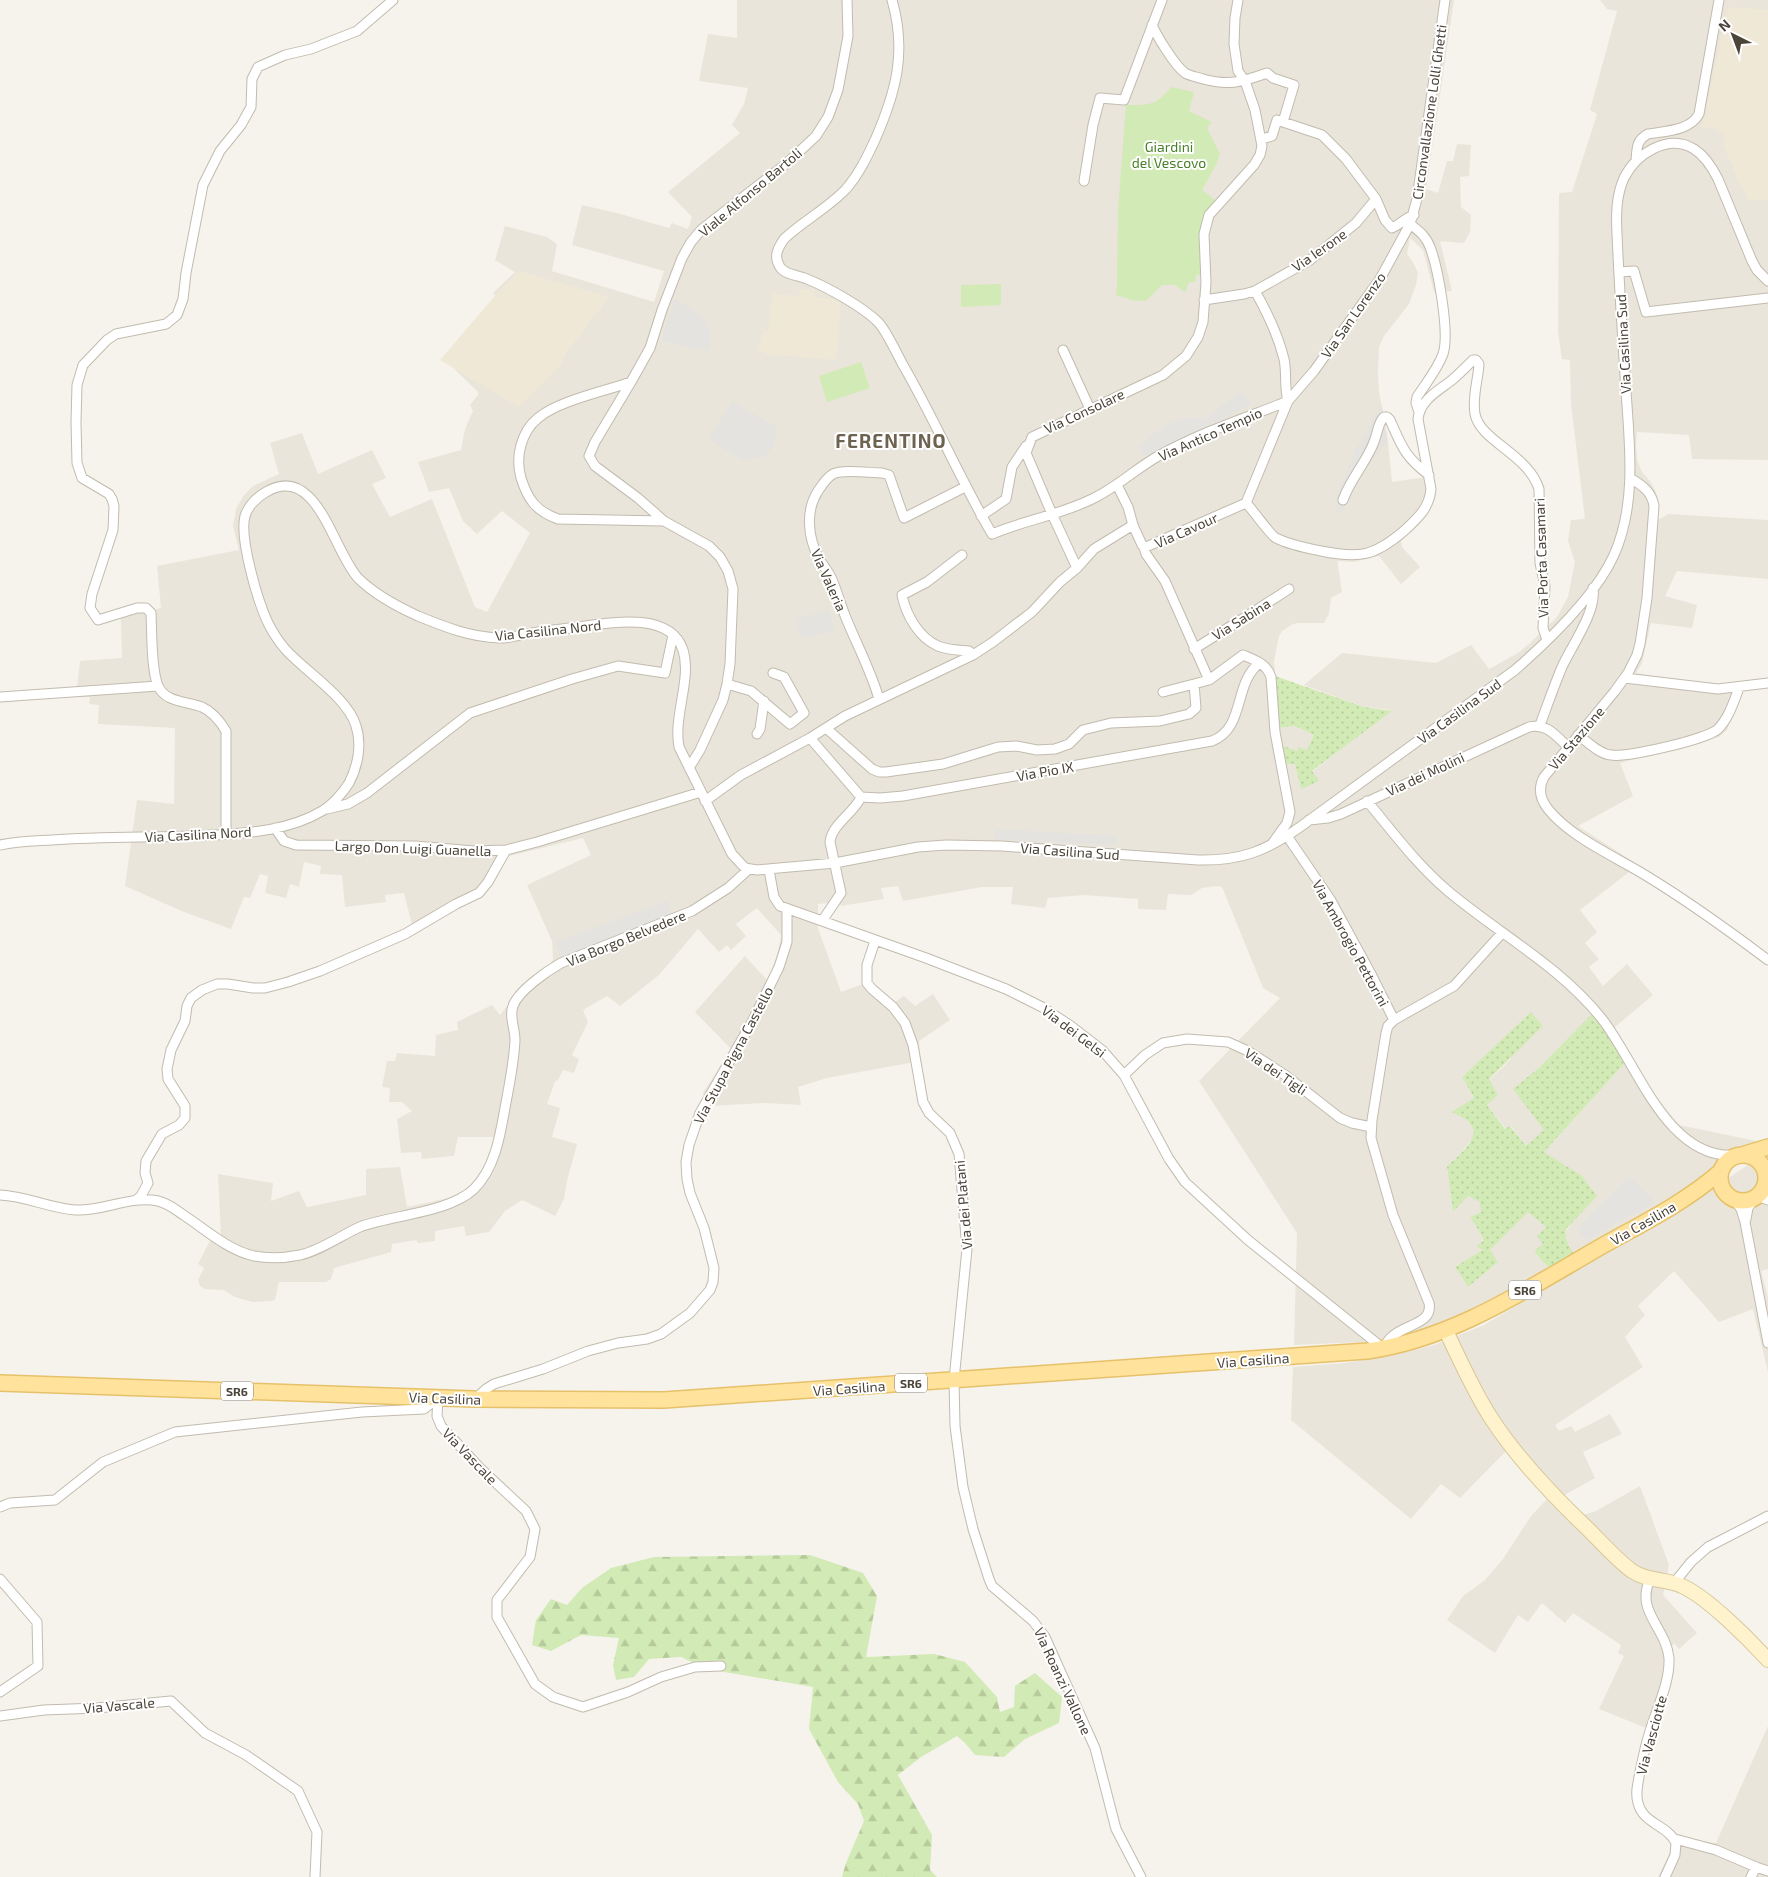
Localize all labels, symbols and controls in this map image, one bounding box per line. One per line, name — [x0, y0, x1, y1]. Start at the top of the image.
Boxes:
north arrow — [1708, 10, 1758, 60]
text: N — [1715, 15, 1733, 35]
street label: Circonvallazione Lolli Ghetti — [1408, 23, 1450, 201]
park label: Giardini del Vescovo — [1132, 138, 1206, 171]
street label: Viale Alfonso Bartoli — [695, 144, 805, 240]
street label: Via Ierone — [1288, 225, 1350, 275]
street label: Via San Lorenzo — [1317, 269, 1389, 361]
street label: Via Casilina Sud — [1612, 294, 1634, 394]
street label: Via Consolare — [1041, 385, 1127, 437]
street label: Via Antico Tempio — [1156, 404, 1264, 464]
district label: FERENTINO — [835, 429, 947, 452]
street label: Via Porta Casamari — [1530, 498, 1552, 618]
street label: Via Cavour — [1152, 508, 1221, 551]
street label: Via Valeria — [808, 546, 850, 614]
street label: Via Sabina — [1209, 594, 1273, 644]
street label: Via Casilina Nord — [494, 616, 602, 644]
street label: Via Casilina Sud — [1414, 675, 1504, 747]
street label: Via Stazione — [1544, 703, 1608, 773]
street label: Via dei Molini — [1383, 748, 1467, 800]
street label: Via Pio IX — [1015, 758, 1075, 784]
street label: Via Casilina Nord — [144, 823, 252, 845]
street label: Largo Don Luigi Guanella — [334, 837, 492, 859]
street label: Via Casilina Sud — [1020, 839, 1120, 863]
street label: Via Ambrogio Pettorini — [1309, 877, 1393, 1009]
street label: Via Borgo Belvedere — [564, 906, 688, 970]
street label: Via Stupa Pigna Castello — [690, 983, 776, 1127]
street label: Via dei Gelsi — [1039, 1001, 1109, 1061]
street label: Via dei Tigli — [1242, 1044, 1310, 1098]
street label: Via dei Platani — [951, 1160, 975, 1250]
street label: Via Casilina — [1607, 1198, 1679, 1248]
road number: SR6 — [1509, 1280, 1541, 1300]
street label: Via Casilina — [1216, 1349, 1290, 1371]
road number: SR6 — [895, 1374, 927, 1392]
street label: Via Casilina — [812, 1377, 886, 1399]
road number: SR6 — [221, 1382, 253, 1400]
street label: Via Casilina — [408, 1388, 482, 1408]
street label: Via Vascale — [439, 1424, 501, 1488]
street label: Via Roanzi Vallone — [1031, 1625, 1095, 1737]
street label: Via Vascale — [83, 1693, 155, 1717]
street label: Via Vasciotte — [1632, 1693, 1670, 1777]

